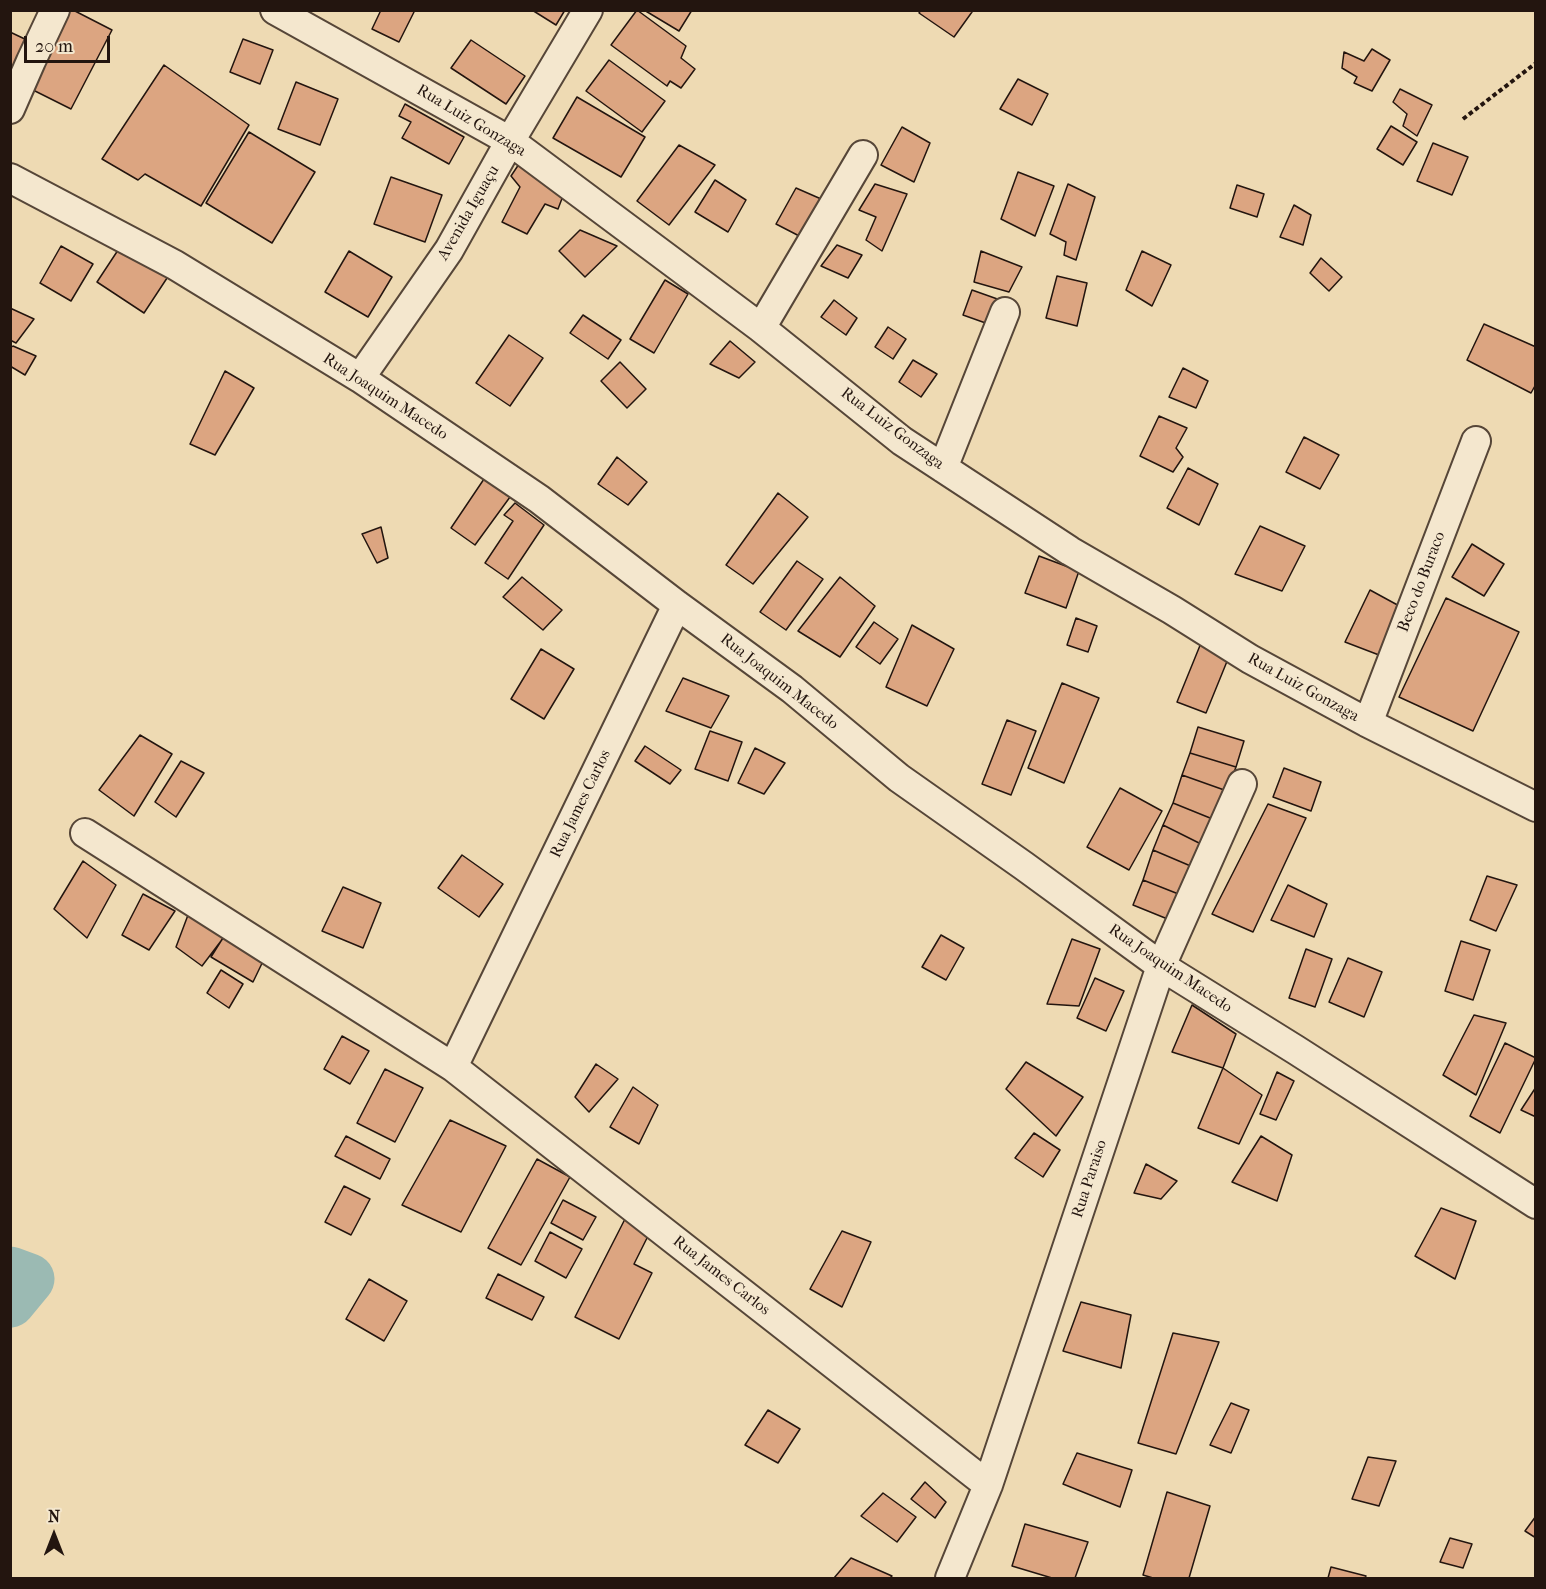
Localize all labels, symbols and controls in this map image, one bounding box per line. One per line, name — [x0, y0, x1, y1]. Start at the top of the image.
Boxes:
scale bar — [27, 24, 112, 62]
text: 20 m — [35, 36, 73, 57]
street label: Rua Luiz Gonzaga — [413, 81, 529, 161]
street label: Avenida Iguaçu — [434, 162, 504, 264]
street label: Rua Joaquim Macedo — [319, 349, 451, 445]
street label: Rua Luiz Gonzaga — [837, 384, 947, 474]
street label: Beco do Buraco — [1394, 529, 1450, 635]
street label: Rua Joaquim Macedo — [716, 630, 842, 734]
street label: Rua Luiz Gonzaga — [1244, 649, 1362, 727]
street label: Rua James Carlos — [547, 747, 615, 861]
street label: Rua Joaquim Macedo — [1104, 920, 1236, 1018]
street label: Rua Paraiso — [1068, 1137, 1112, 1221]
street label: Rua James Carlos — [669, 1232, 773, 1320]
north arrow — [24, 1505, 84, 1565]
text: N — [48, 1507, 60, 1526]

